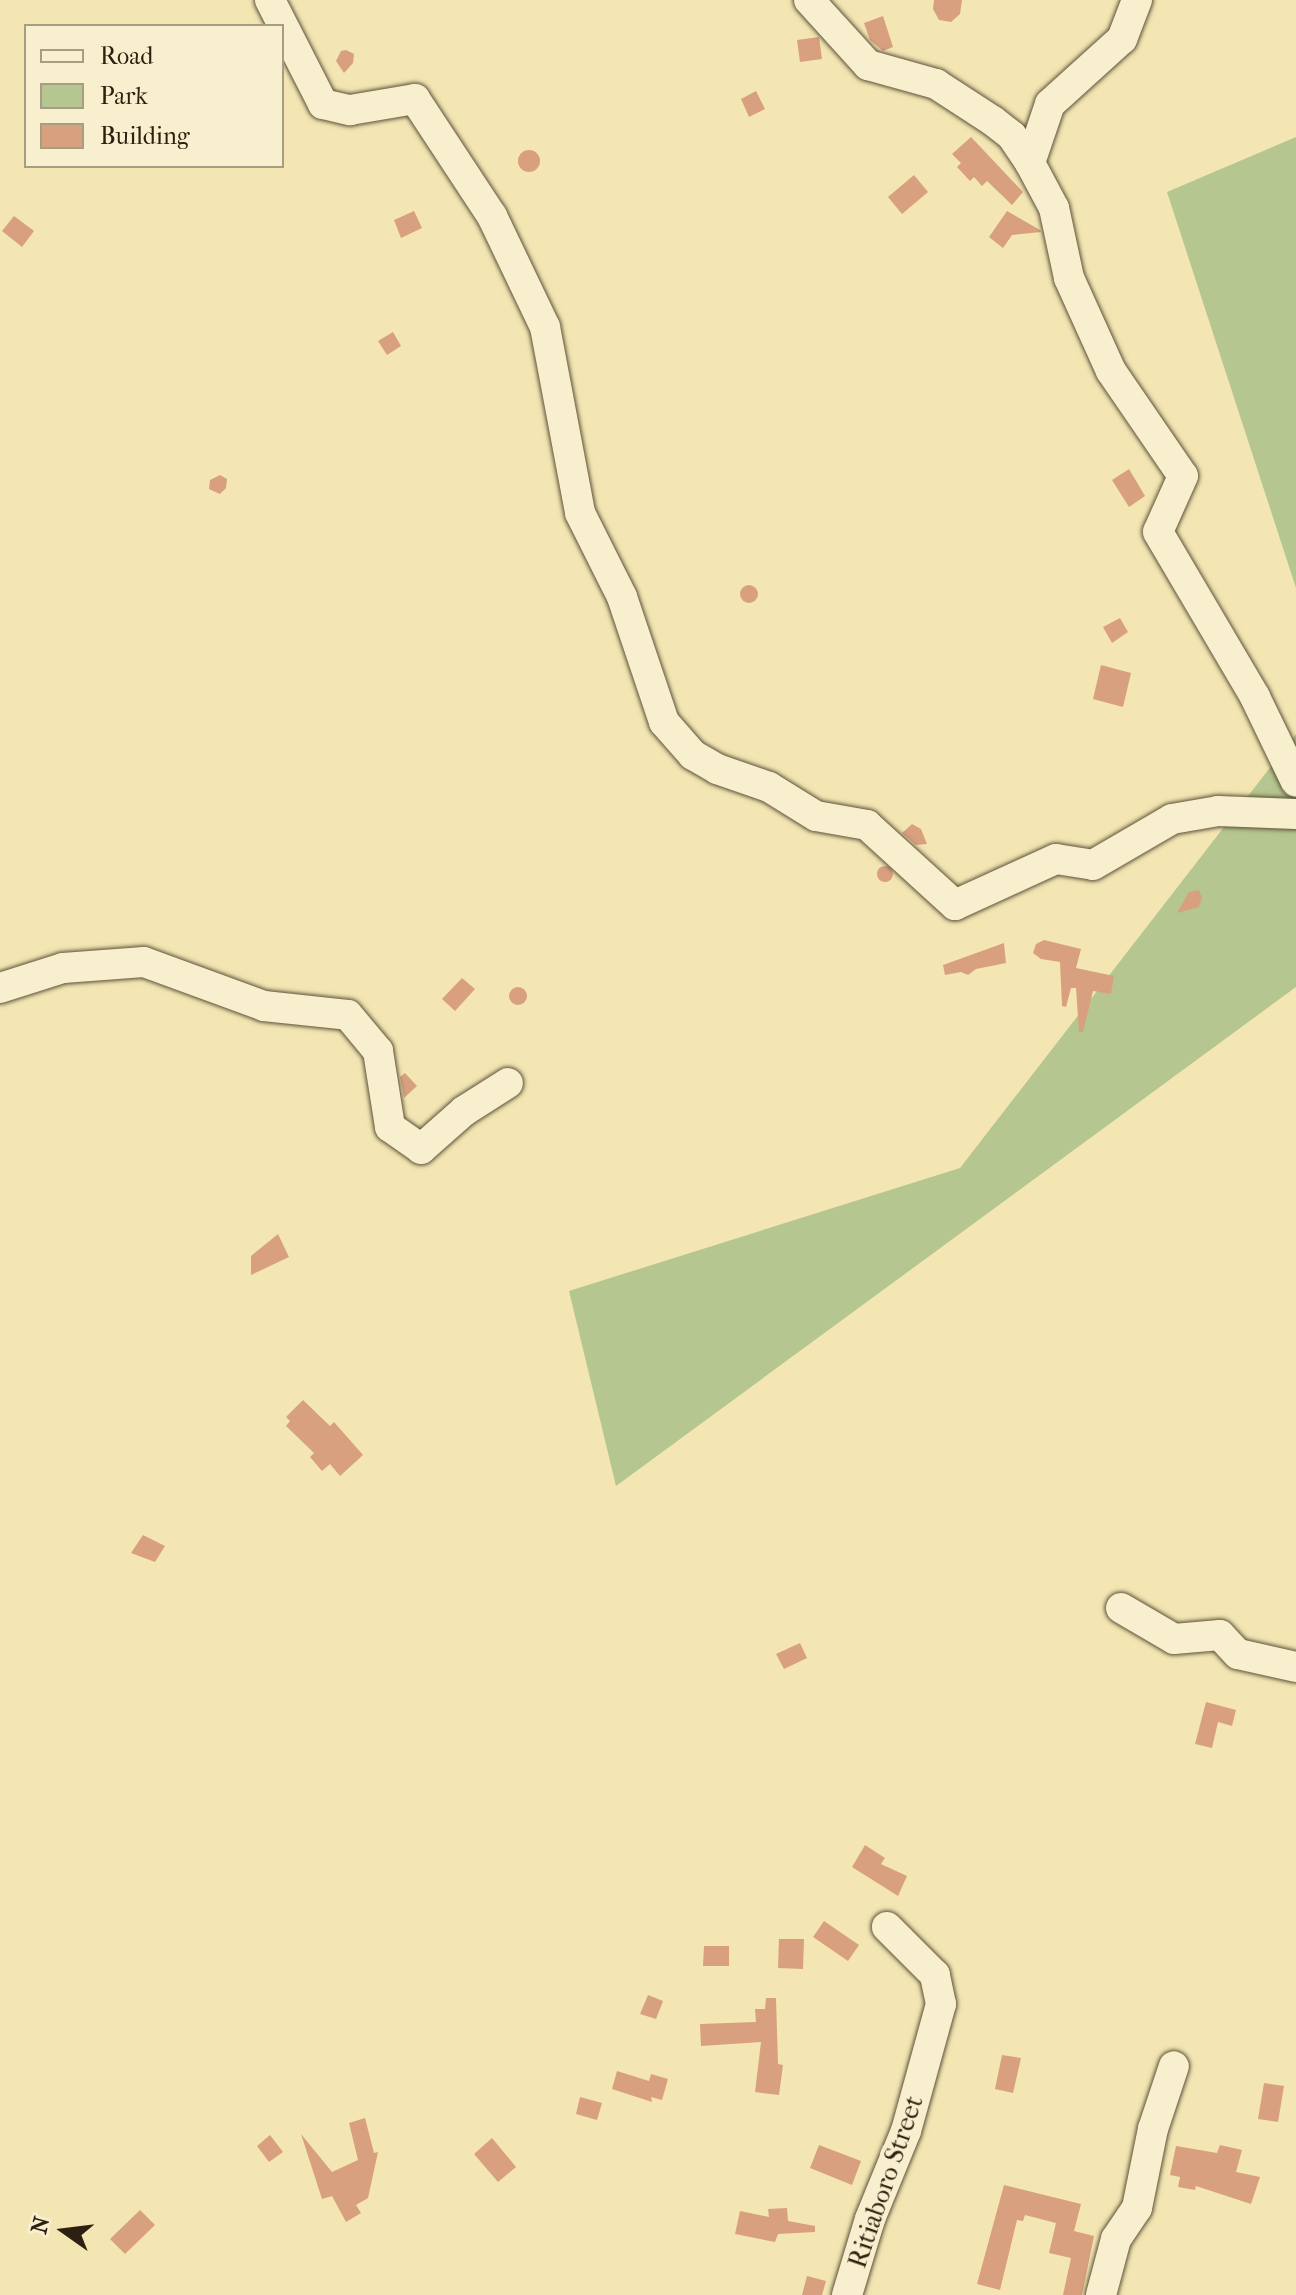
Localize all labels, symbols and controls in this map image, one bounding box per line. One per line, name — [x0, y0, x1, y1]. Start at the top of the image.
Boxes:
legend — [24, 24, 284, 168]
text: Road — [100, 42, 153, 70]
text: Park — [100, 82, 148, 110]
text: Building — [100, 122, 190, 150]
street label: Ritiaboro Street — [842, 2092, 930, 2272]
north arrow — [24, 2191, 104, 2271]
text: N — [26, 2214, 55, 2236]

